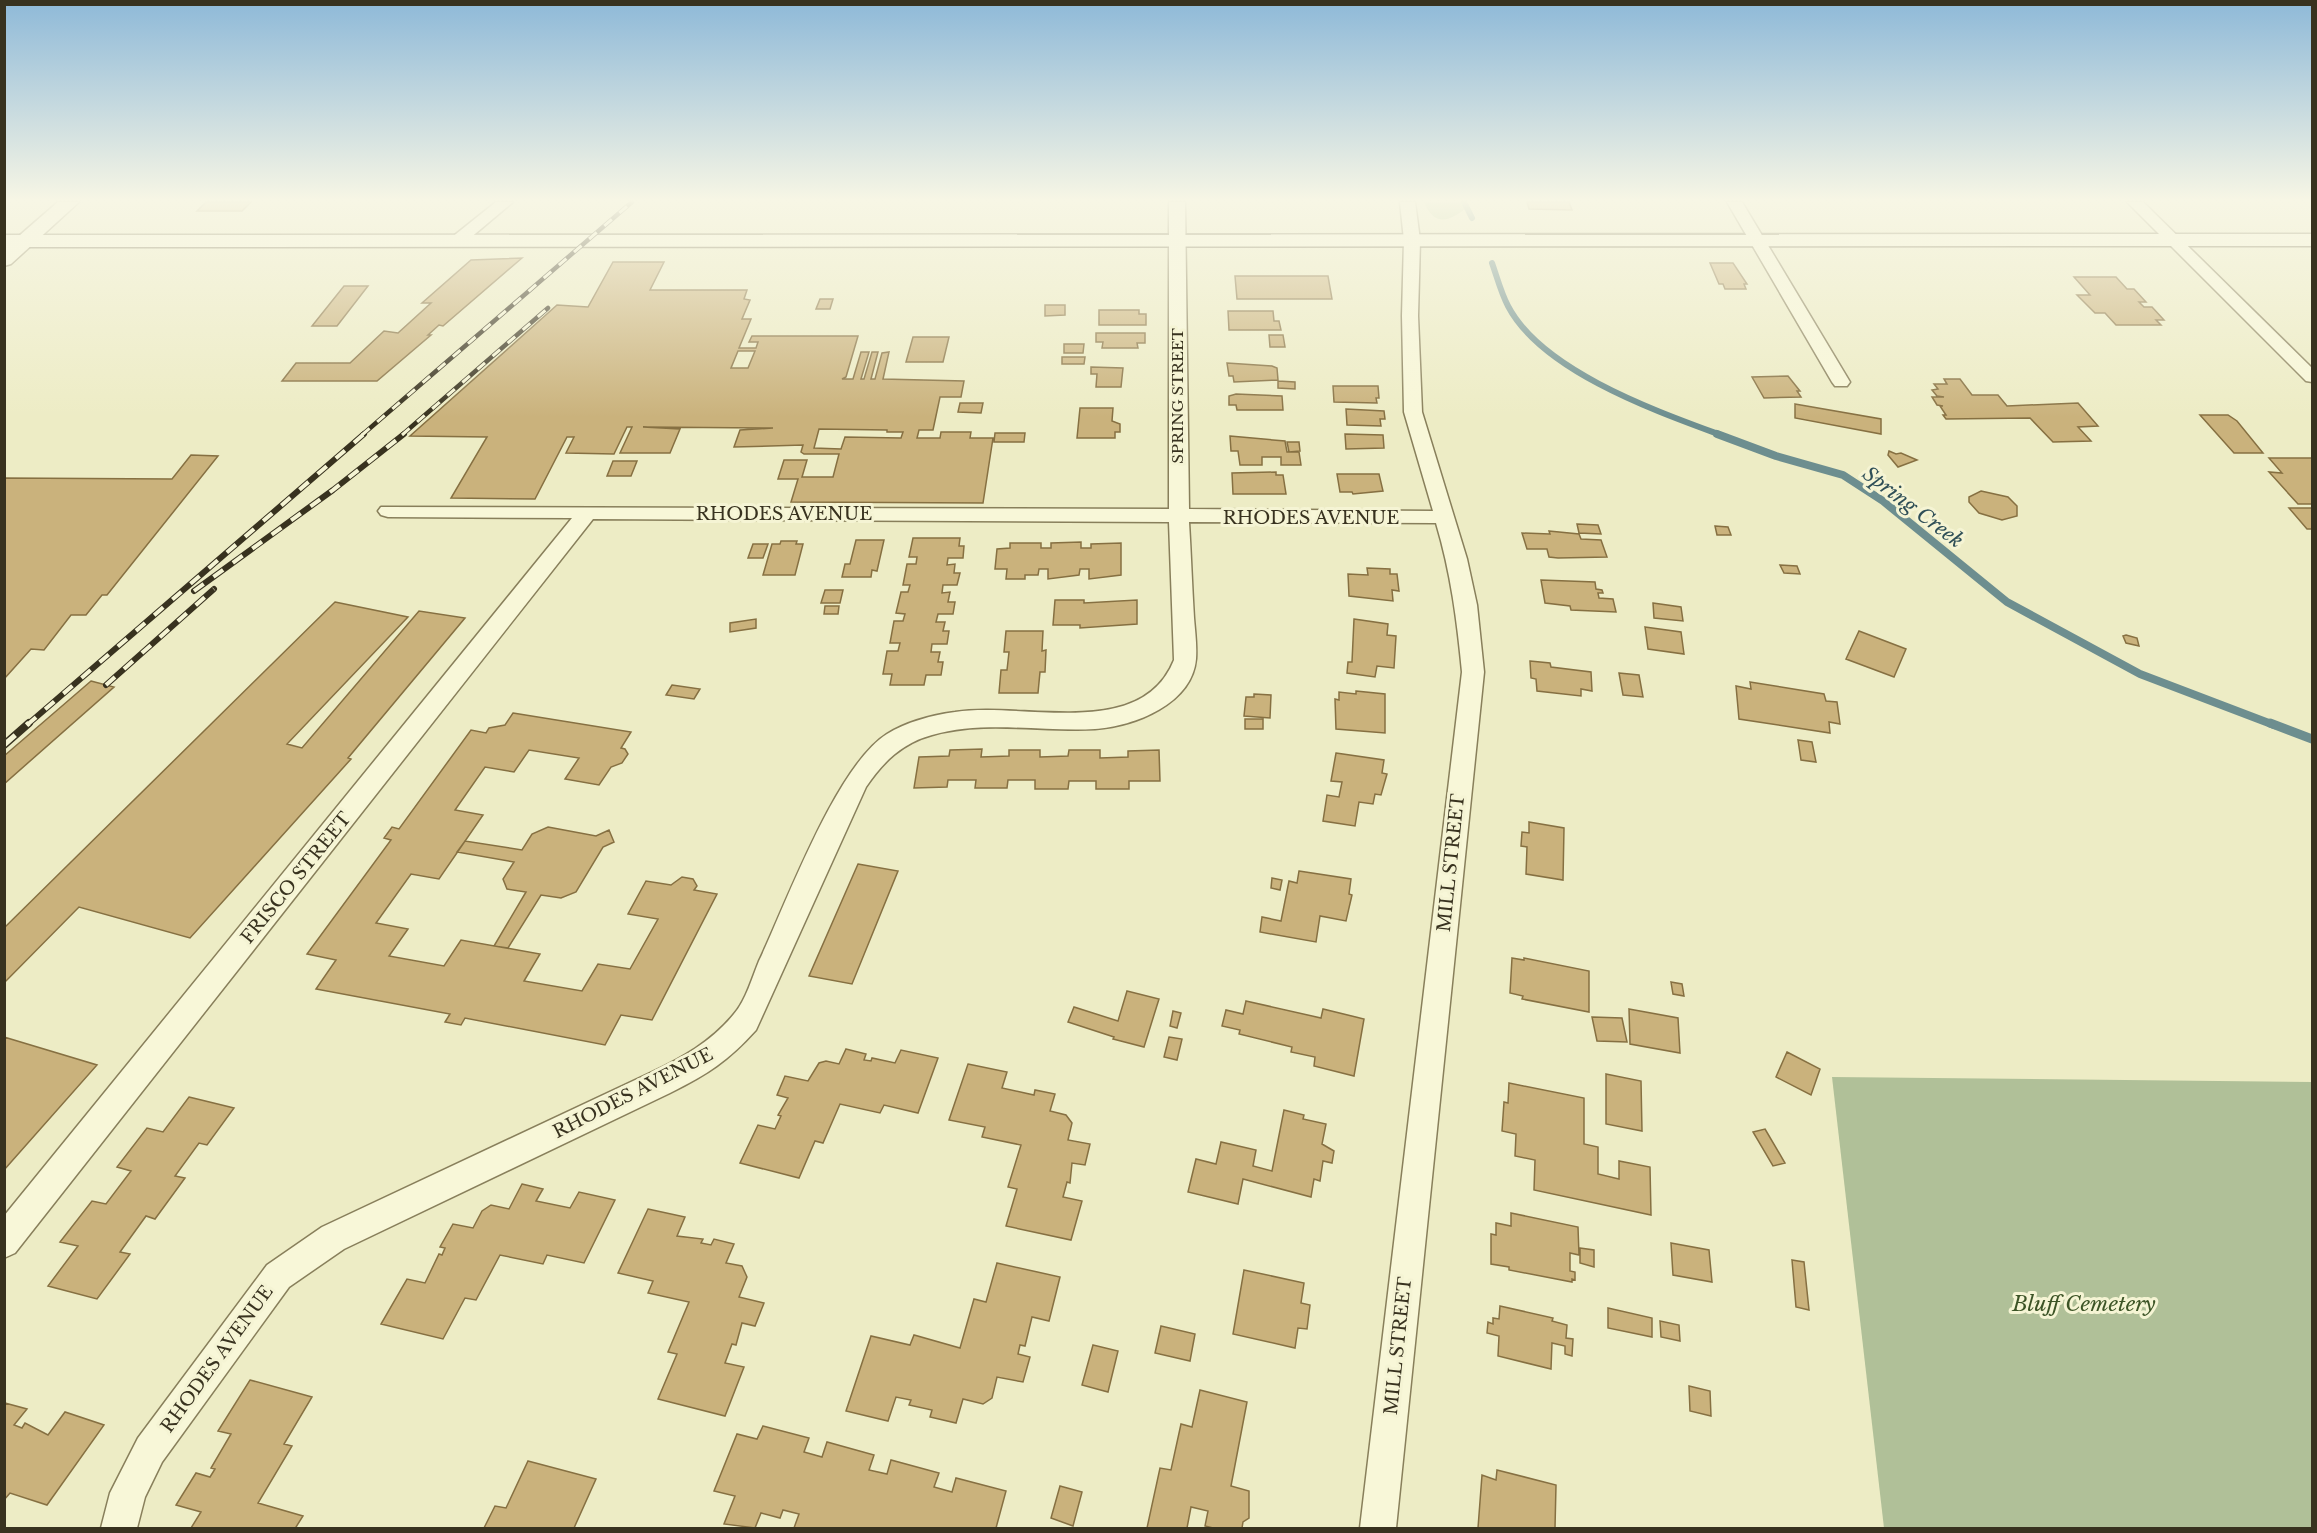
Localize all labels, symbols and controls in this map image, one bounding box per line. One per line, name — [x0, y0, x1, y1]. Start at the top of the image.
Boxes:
street label: SPRING STREET — [1168, 328, 1187, 464]
water label: Spring Creek — [1858, 461, 1968, 553]
street label: RHODES AVENUE — [696, 503, 872, 525]
street label: RHODES AVENUE — [1223, 507, 1399, 529]
street label: MILL STREET — [1433, 792, 1469, 933]
street label: FRISCO STREET — [236, 807, 356, 948]
street label: RHODES AVENUE — [549, 1043, 717, 1143]
street label: MILL STREET — [1380, 1275, 1416, 1416]
street label: RHODES AVENUE — [156, 1281, 278, 1437]
park label: Bluff Cemetery — [2011, 1291, 2156, 1317]

